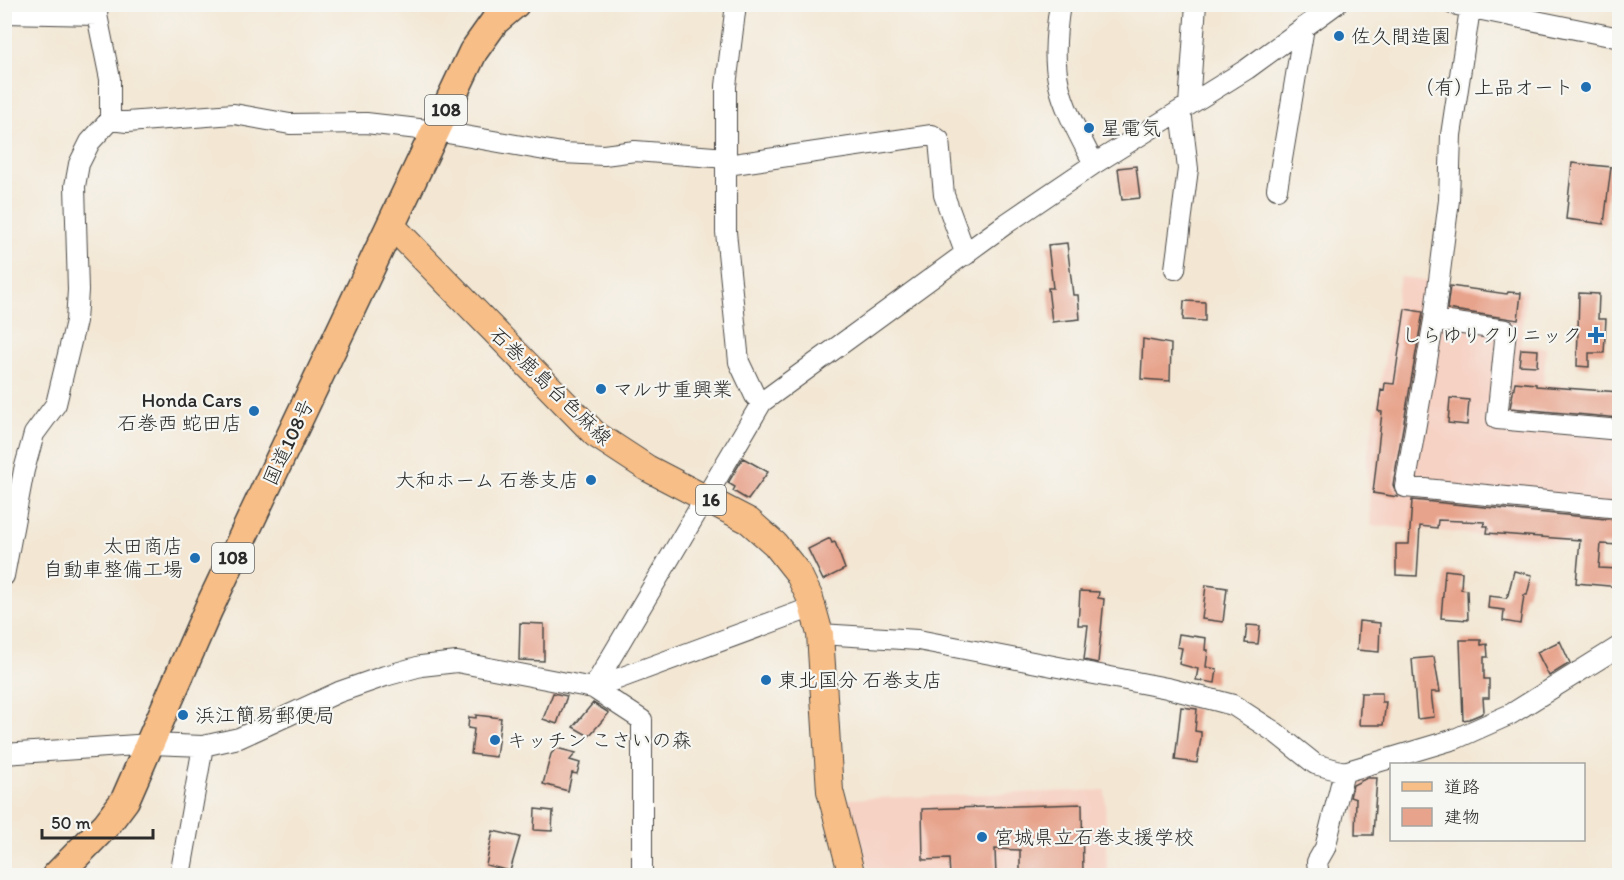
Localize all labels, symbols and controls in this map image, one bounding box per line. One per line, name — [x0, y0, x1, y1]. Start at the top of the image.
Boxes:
place label: 佐久間造園 — [1351, 24, 1451, 48]
marker: 佐久間造園 — [1332, 29, 1346, 43]
place label: （有）上品オート — [1414, 75, 1574, 99]
marker: （有）上品オート — [1579, 80, 1593, 94]
road number: 108 — [425, 95, 467, 125]
place label: 星電気 — [1101, 116, 1161, 140]
marker: 星電気 — [1082, 121, 1096, 135]
street label: 石巻鹿島台色麻線 — [485, 322, 617, 450]
place label: しらゆりクリニック — [1402, 323, 1582, 347]
marker: しらゆりクリニック — [1587, 326, 1605, 344]
place label: マルサ重興業 — [613, 377, 733, 401]
marker: マルサ重興業 — [594, 382, 608, 396]
place label: Honda Cars 石巻西 蛇田店 — [118, 388, 242, 435]
street label: 国道108号 — [258, 395, 318, 489]
marker: Honda Cars 石巻西 蛇田店 — [247, 404, 261, 418]
place label: 大和ホーム 石巻支店 — [395, 468, 579, 492]
marker: 大和ホーム 石巻支店 — [584, 473, 598, 487]
road number: 16 — [696, 485, 726, 515]
place label: 太田商店 自動車整備工場 — [43, 534, 183, 581]
road number: 108 — [212, 543, 254, 573]
marker: 太田商店 自動車整備工場 — [188, 551, 202, 565]
place label: 東北国分 石巻支店 — [778, 668, 943, 692]
marker: 東北国分 石巻支店 — [759, 673, 773, 687]
place label: 浜江簡易郵便局 — [195, 703, 335, 727]
marker: 浜江簡易郵便局 — [176, 708, 190, 722]
place label: キッチン こさいの森 — [507, 728, 692, 752]
marker: キッチン こさいの森 — [488, 733, 502, 747]
legend — [1390, 763, 1585, 841]
text: 道路 — [1444, 776, 1480, 798]
scale bar — [42, 802, 153, 840]
text: 建物 — [1444, 806, 1480, 828]
text: 50 m — [51, 812, 91, 834]
place label: 宮城県立石巻支援学校 — [994, 825, 1194, 849]
marker: 宮城県立石巻支援学校 — [975, 830, 989, 844]

